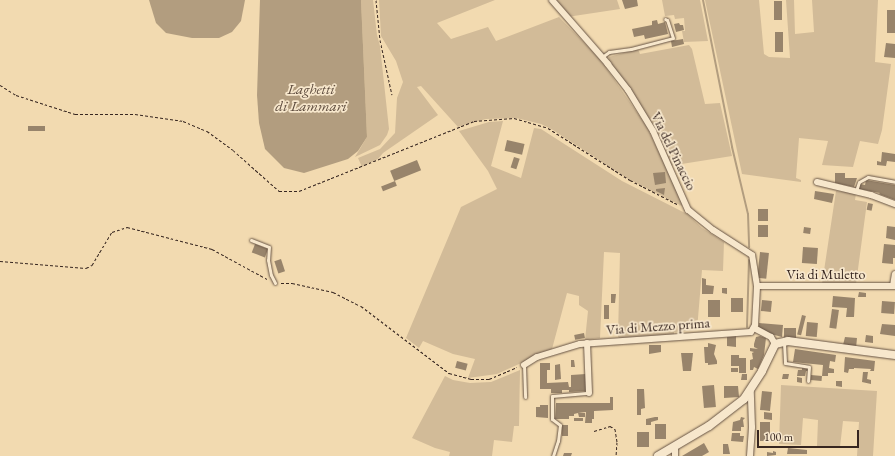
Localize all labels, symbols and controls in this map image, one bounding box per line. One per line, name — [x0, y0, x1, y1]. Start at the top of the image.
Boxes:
water label: Laghetti di Lammari — [275, 79, 347, 114]
street label: Via del Pinaccio — [648, 109, 700, 193]
street label: Via di Muletto — [787, 266, 865, 282]
street label: Via di Mezzo prima — [605, 314, 711, 338]
scale bar — [759, 422, 861, 448]
text: 100 m — [764, 429, 793, 445]

